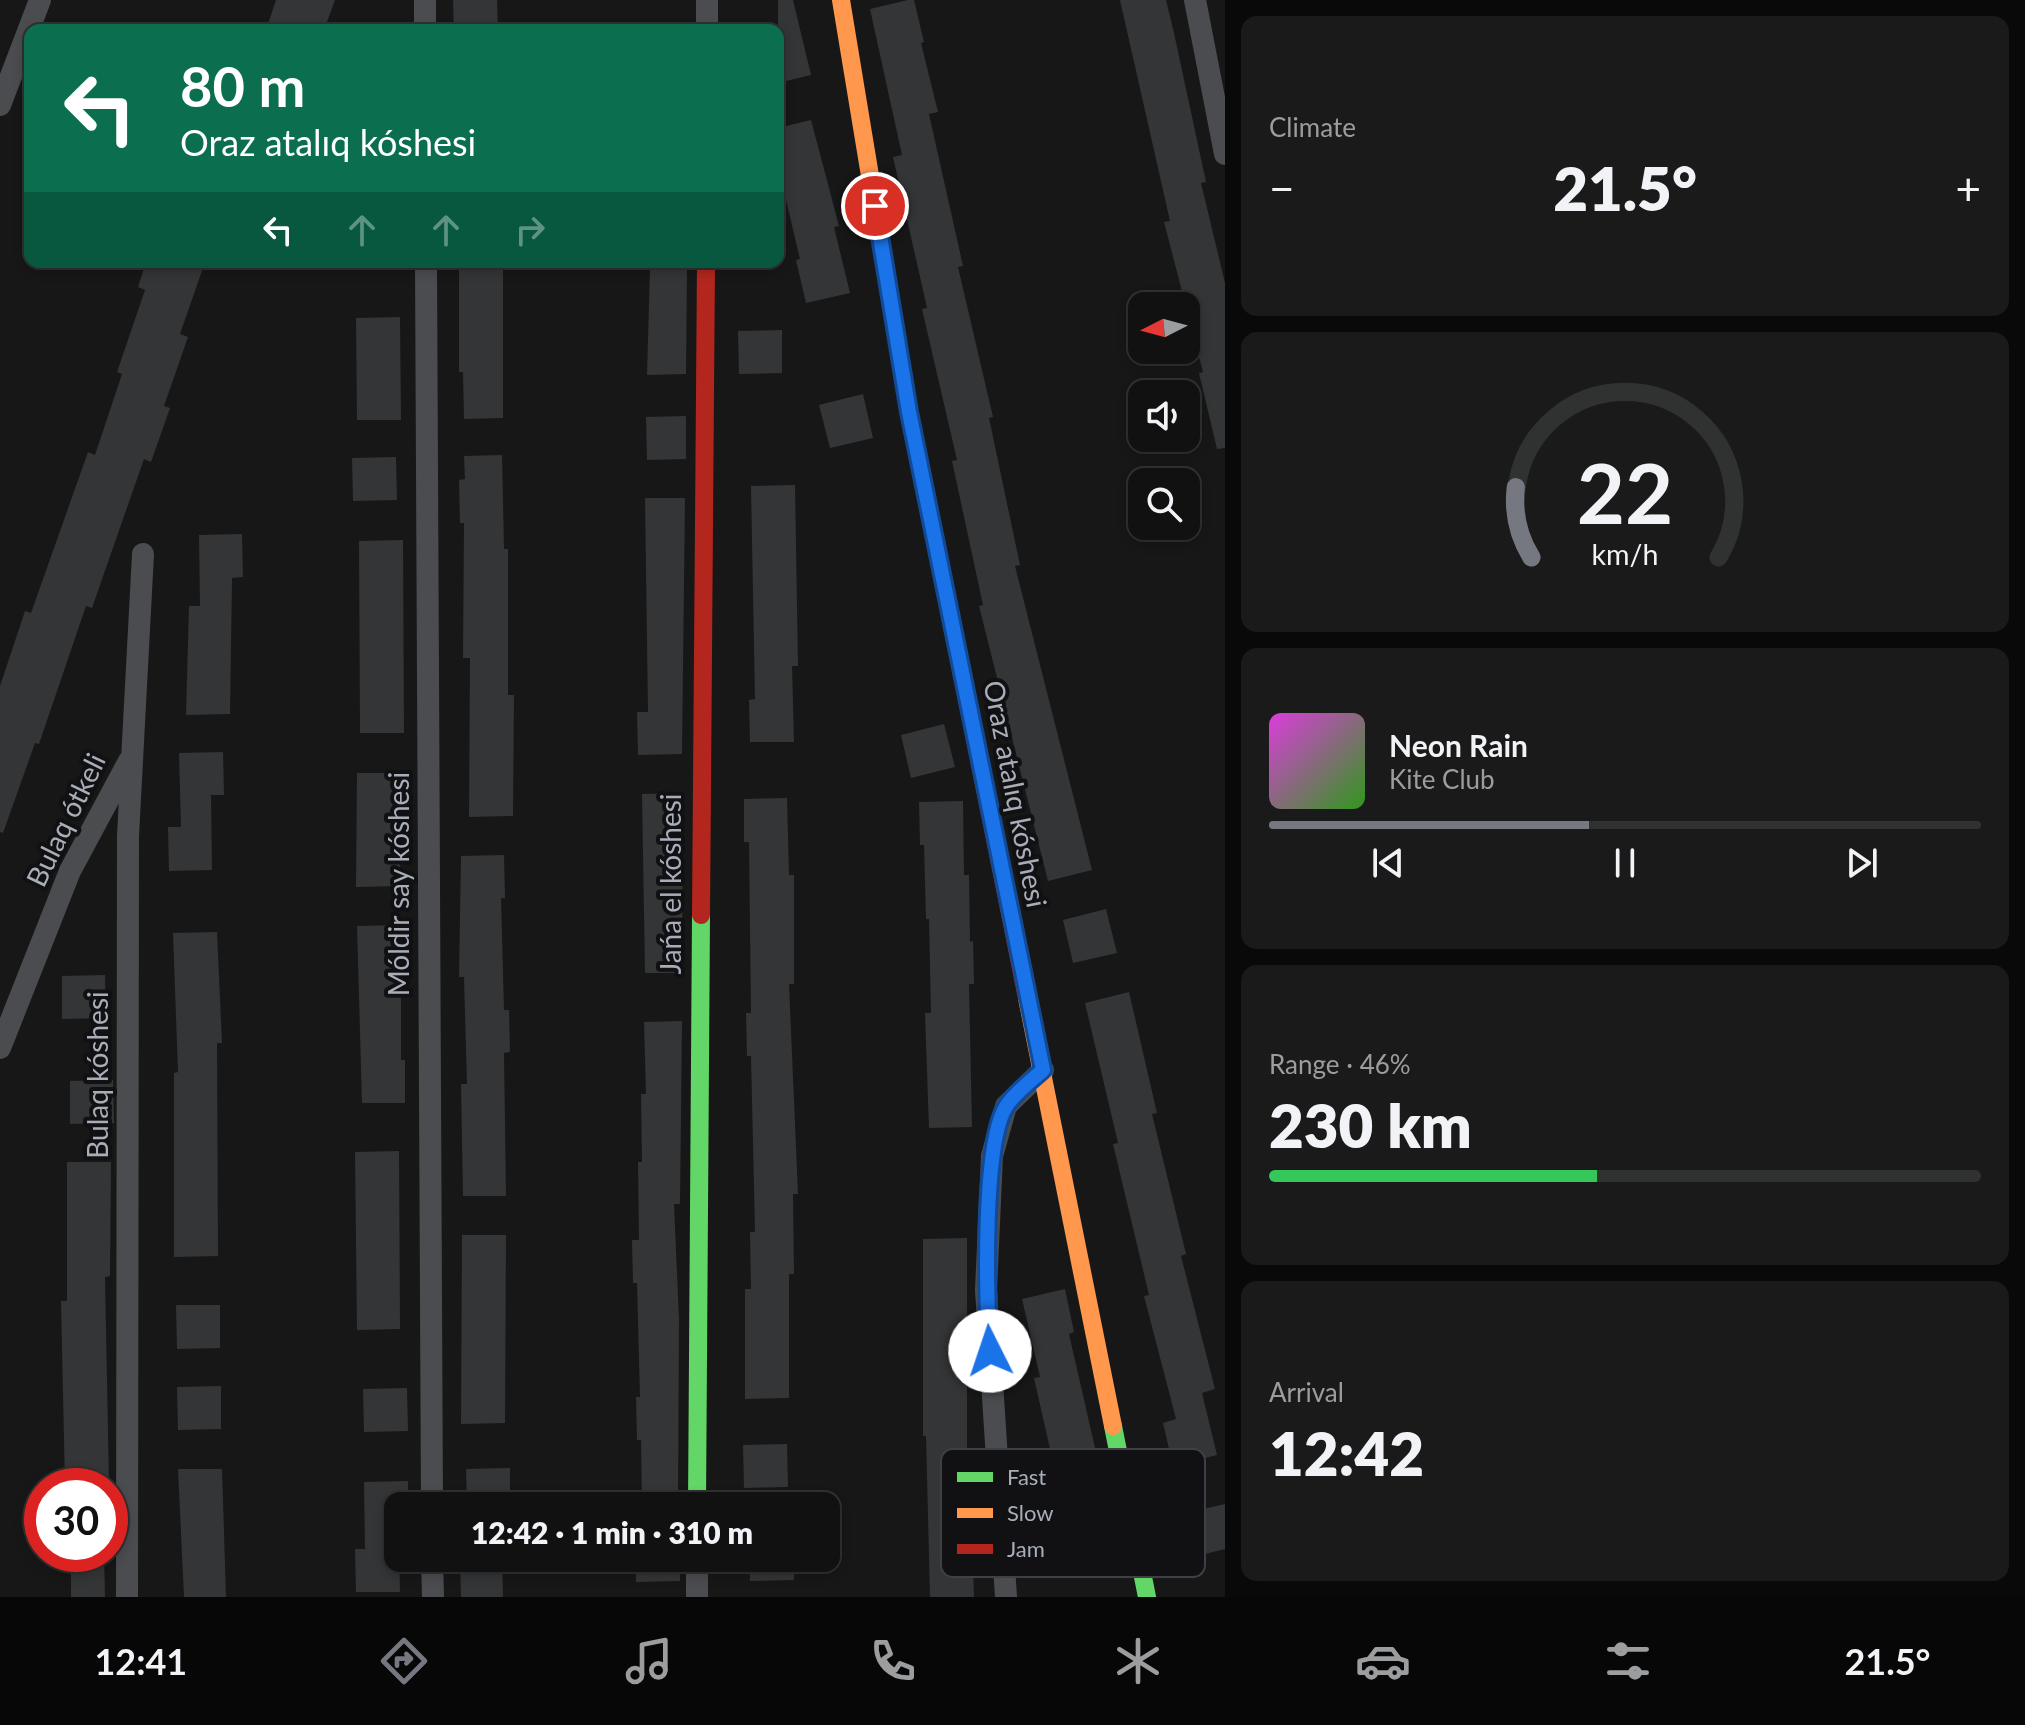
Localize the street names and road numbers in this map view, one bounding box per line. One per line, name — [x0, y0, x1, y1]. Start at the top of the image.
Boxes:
street label: Oraz atalıq kóshesi — [977, 677, 1055, 910]
street label: Bulaq ótkeli — [18, 747, 112, 892]
street label: Móldir say kóshesi — [381, 772, 415, 996]
street label: Jańa el kóshesi — [653, 793, 687, 975]
street label: Bulaq kóshesi — [80, 991, 114, 1159]

